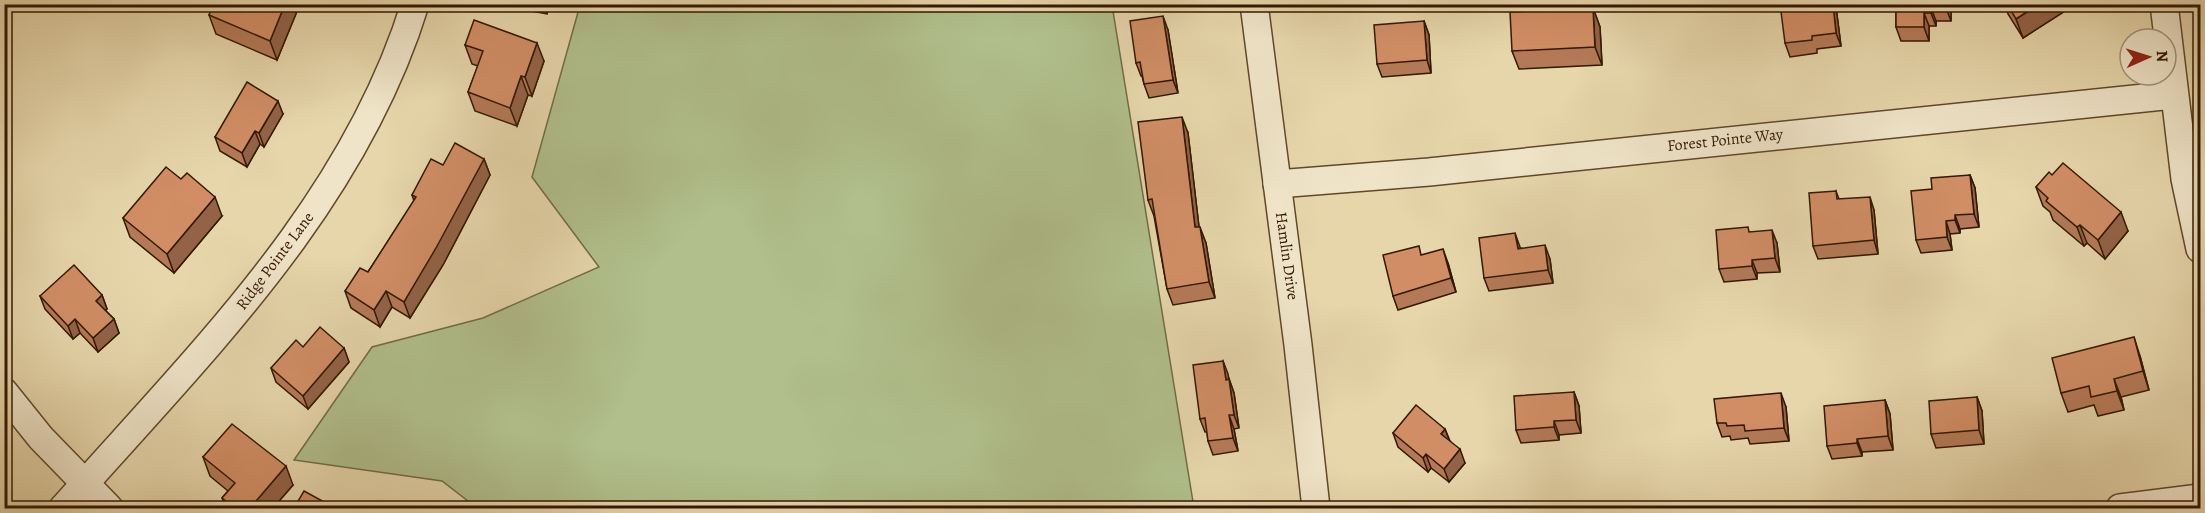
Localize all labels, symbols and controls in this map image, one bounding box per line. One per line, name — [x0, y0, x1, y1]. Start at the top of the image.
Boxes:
north arrow — [2118, 27, 2178, 87]
text: N — [2151, 50, 2173, 63]
street label: Forest Pointe Way — [1666, 123, 1785, 157]
street label: Ridge Pointe Lane — [231, 207, 319, 315]
street label: Hamlin Drive — [1270, 211, 1304, 301]

